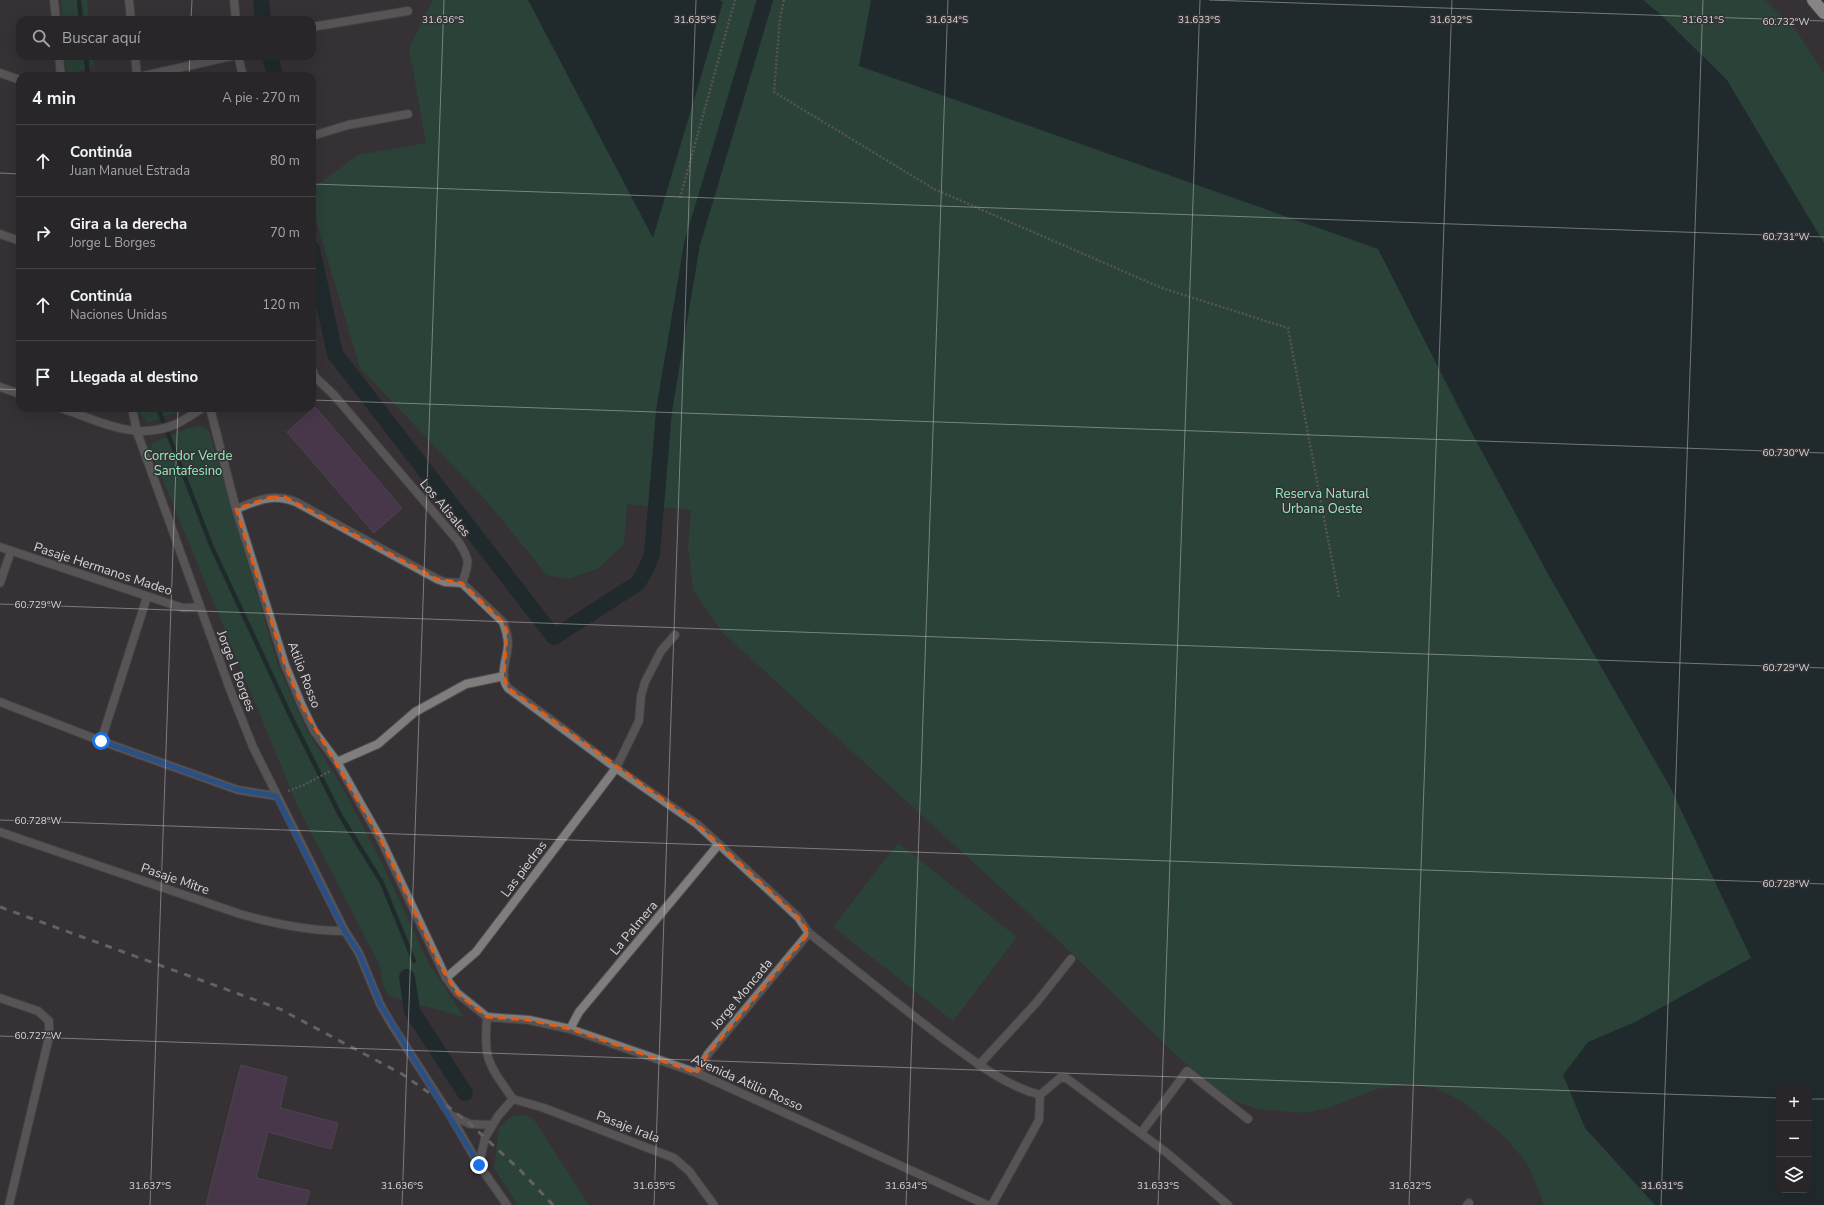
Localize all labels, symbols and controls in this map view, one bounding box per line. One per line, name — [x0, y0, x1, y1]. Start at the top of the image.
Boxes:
text: 31.636°S — [422, 13, 464, 27]
text: 31.635°S — [674, 13, 716, 27]
text: 31.634°S — [926, 13, 968, 27]
text: 31.633°S — [1178, 13, 1220, 27]
text: 31.632°S — [1430, 13, 1472, 27]
text: 31.631°S — [1682, 13, 1724, 27]
text: 60.732°W — [1762, 15, 1810, 29]
search box — [16, 16, 316, 60]
icon: search — [30, 27, 52, 49]
text: Buscar aquí — [62, 28, 140, 48]
text: 4 min — [32, 87, 76, 110]
text: A pie · 270 m — [222, 89, 300, 107]
text: Continúa — [70, 142, 132, 162]
icon: ahead — [32, 150, 54, 172]
text: 80 m — [270, 152, 300, 170]
text: Juan Manuel Estrada — [70, 162, 190, 180]
text: Gira a la derecha — [70, 214, 187, 234]
icon: right — [32, 222, 54, 244]
text: 70 m — [270, 224, 300, 242]
text: 60.731°W — [1762, 230, 1810, 244]
text: Jorge L Borges — [70, 234, 156, 252]
text: Continúa — [70, 286, 132, 306]
icon: ahead — [32, 294, 54, 316]
text: 120 m — [262, 296, 300, 314]
text: Naciones Unidas — [70, 306, 167, 324]
icon: arrive — [32, 366, 54, 388]
text: Llegada al destino — [70, 367, 198, 387]
text: 60.730°W — [1762, 446, 1810, 460]
park label: Corredor Verde Santafesino — [144, 447, 232, 480]
street label: Los Alisales — [416, 475, 474, 541]
park label: Reserva Natural Urbana Oeste — [1275, 485, 1369, 518]
street label: Pasaje Hermanos Madeo — [31, 538, 175, 600]
text: 60.729°W — [14, 598, 62, 612]
street label: Jorge L Borges — [212, 627, 260, 714]
street label: Atilio Rosso — [283, 639, 325, 711]
text: 60.729°W — [1762, 661, 1810, 675]
route start — [92, 732, 110, 750]
text: 60.728°W — [14, 814, 62, 828]
street label: Las piedras — [497, 837, 551, 901]
street label: Pasaje Mitre — [138, 859, 212, 899]
text: 60.728°W — [1762, 877, 1810, 891]
street label: La Palmera — [606, 897, 662, 959]
street label: Jorge Moncada — [707, 955, 777, 1034]
text: 60.727°W — [14, 1029, 62, 1043]
street label: Avenida Atilio Rosso — [688, 1050, 806, 1116]
map controls — [1776, 1085, 1812, 1193]
button: + — [1776, 1085, 1812, 1121]
street label: Pasaje Irala — [594, 1107, 662, 1147]
button: − — [1776, 1121, 1812, 1157]
route end — [470, 1156, 488, 1174]
button: layers — [1776, 1157, 1812, 1193]
text: 31.637°S — [129, 1179, 171, 1193]
text: 31.636°S — [381, 1179, 423, 1193]
text: 31.635°S — [633, 1179, 675, 1193]
text: 31.634°S — [885, 1179, 927, 1193]
text: 31.633°S — [1137, 1179, 1179, 1193]
text: 31.632°S — [1389, 1179, 1431, 1193]
text: 31.631°S — [1641, 1179, 1683, 1193]

